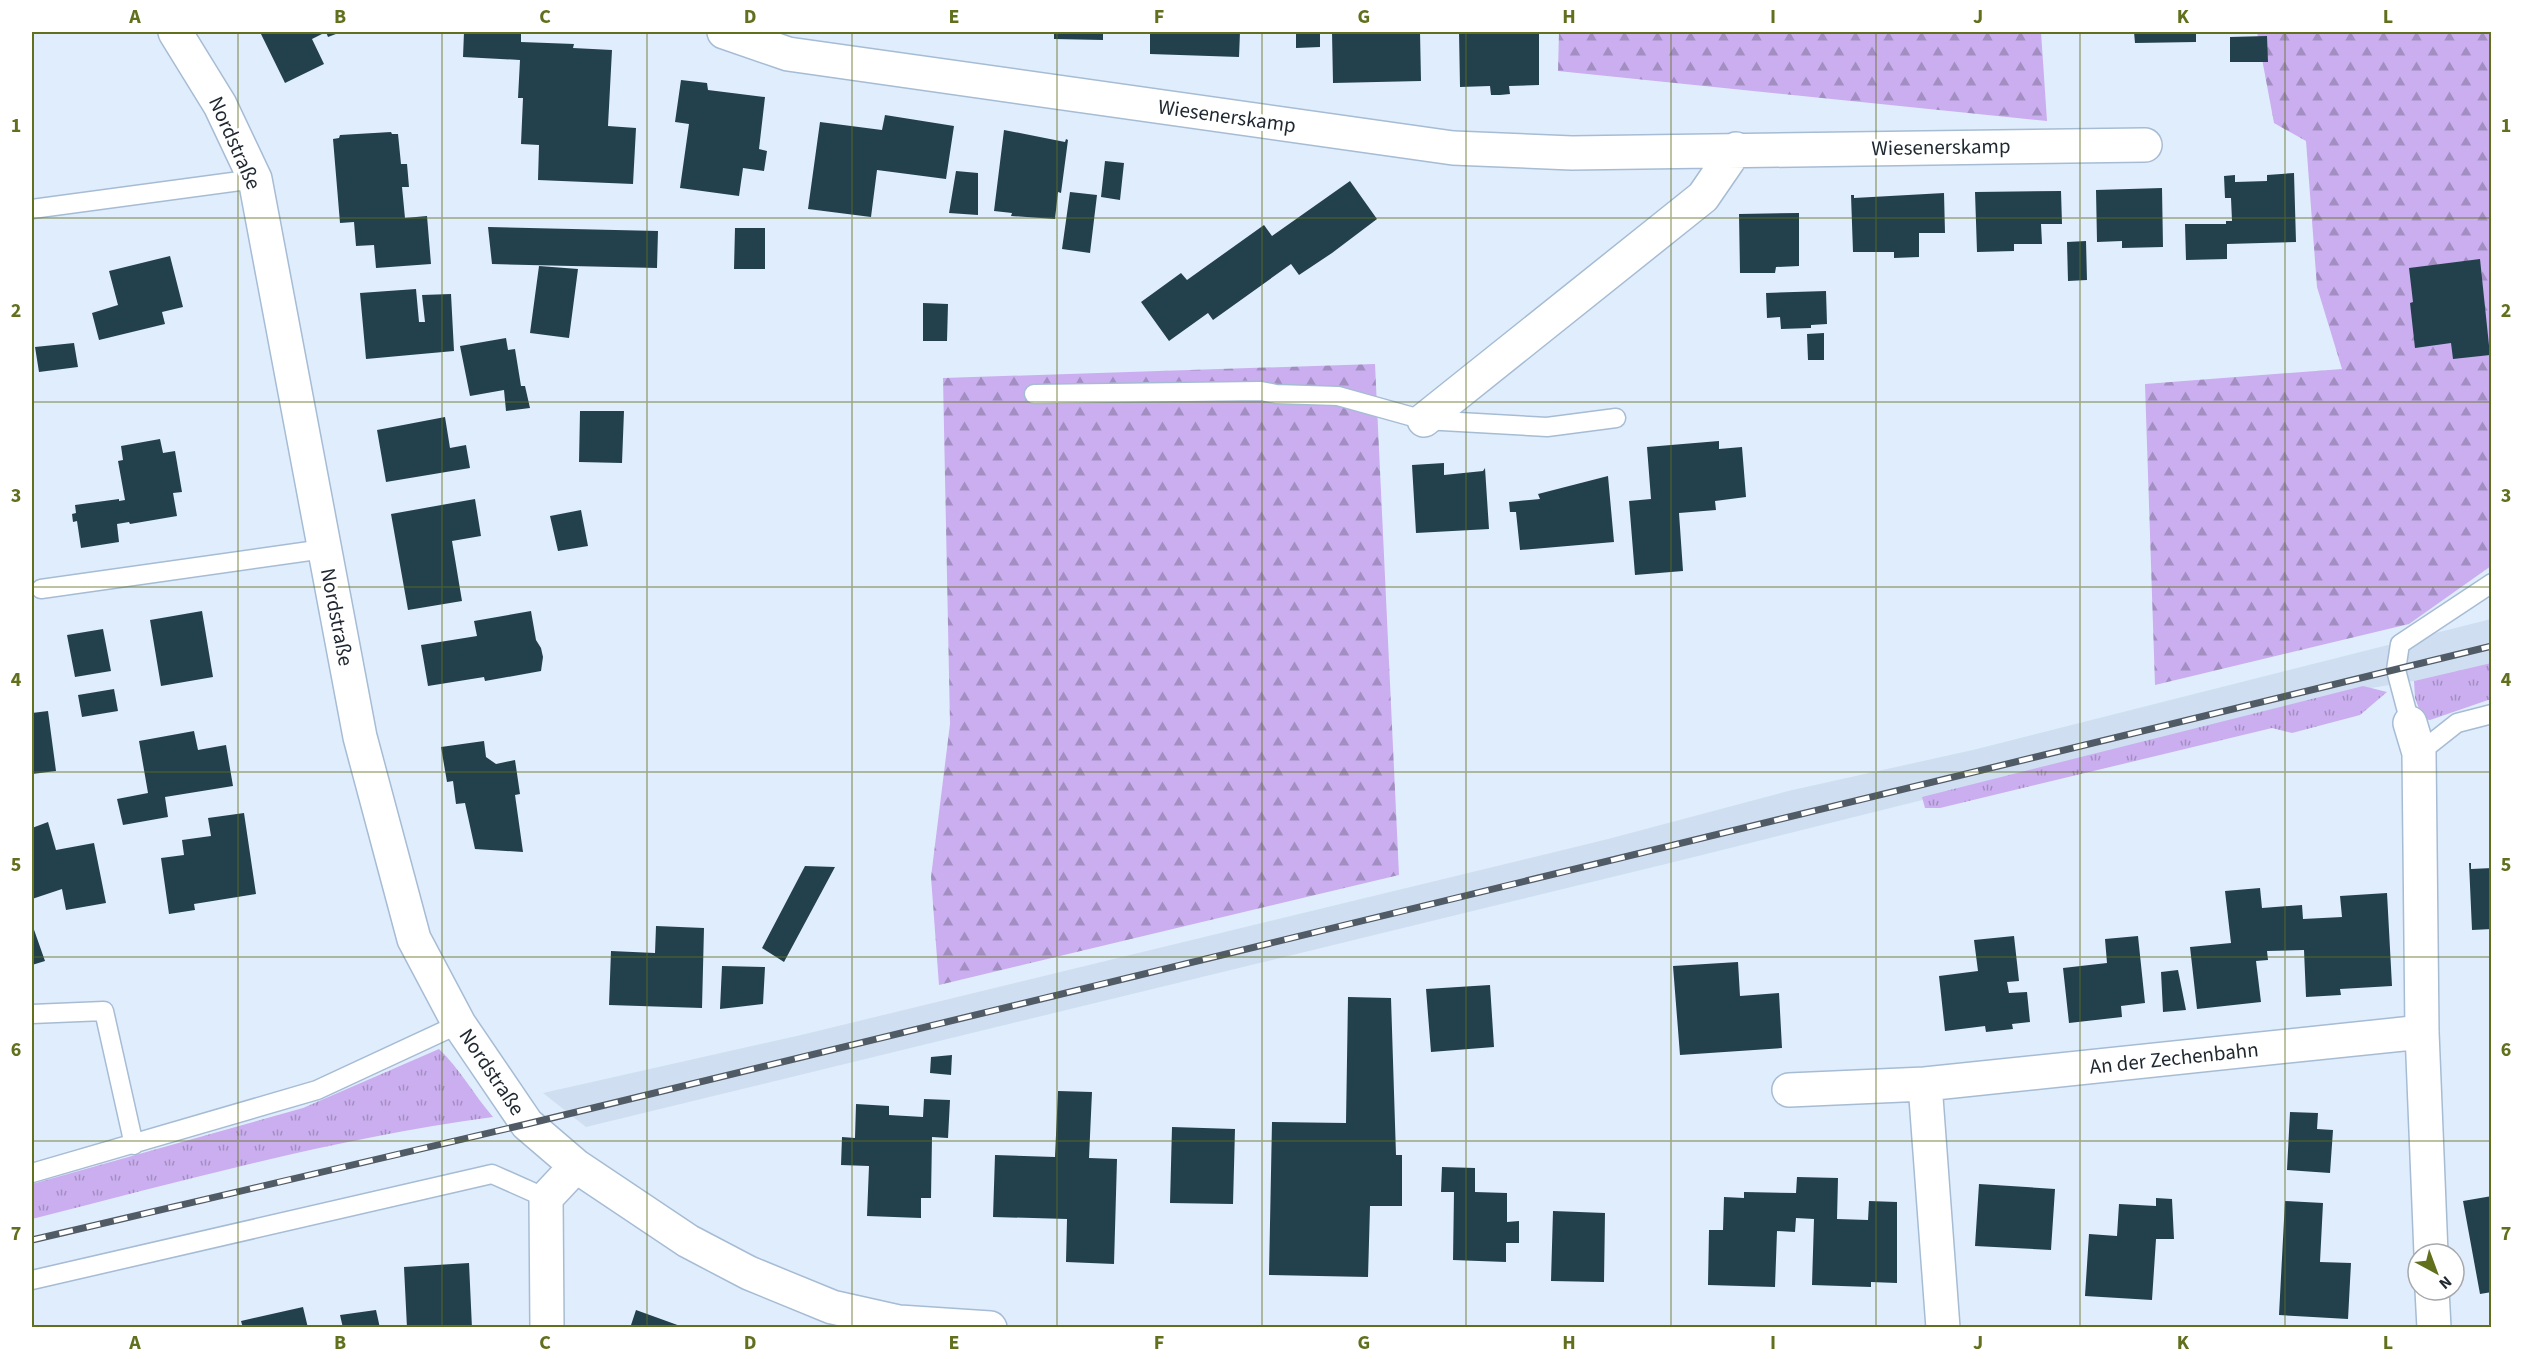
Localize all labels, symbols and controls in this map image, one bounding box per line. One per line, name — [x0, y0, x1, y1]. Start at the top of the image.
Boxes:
text: A — [128, 3, 141, 31]
text: B — [334, 3, 346, 31]
text: C — [539, 3, 551, 31]
text: D — [744, 3, 756, 31]
text: E — [949, 3, 959, 31]
text: F — [1154, 3, 1164, 31]
text: G — [1358, 3, 1370, 31]
text: H — [1562, 3, 1576, 31]
text: I — [1770, 3, 1776, 31]
text: J — [1973, 3, 1983, 31]
text: K — [2177, 3, 2190, 31]
text: L — [2383, 3, 2393, 31]
street label: Wiesenerskamp — [1156, 91, 1298, 141]
street label: Nordstraße — [201, 92, 269, 194]
text: 1 — [11, 112, 21, 140]
text: 1 — [2501, 112, 2511, 140]
street label: Wiesenerskamp — [1871, 131, 2011, 163]
text: 2 — [11, 297, 21, 325]
text: 2 — [2501, 297, 2511, 325]
text: 3 — [11, 482, 21, 510]
text: 3 — [2501, 482, 2511, 510]
street label: Nordstraße — [313, 566, 361, 668]
text: 4 — [11, 666, 22, 694]
text: 4 — [2501, 666, 2512, 694]
text: 5 — [11, 851, 21, 879]
text: 5 — [2501, 851, 2511, 879]
street label: Nordstraße — [452, 1023, 532, 1121]
street label: An der Zechenbahn — [2088, 1034, 2260, 1082]
text: 6 — [11, 1036, 21, 1064]
text: 6 — [2501, 1036, 2511, 1064]
text: 7 — [11, 1220, 21, 1248]
text: 7 — [2501, 1220, 2511, 1248]
north arrow — [2406, 1242, 2466, 1302]
text: N — [2434, 1271, 2456, 1294]
text: A — [128, 1329, 141, 1357]
text: B — [334, 1329, 346, 1357]
text: C — [539, 1329, 551, 1357]
text: D — [744, 1329, 756, 1357]
text: E — [949, 1329, 959, 1357]
text: F — [1154, 1329, 1164, 1357]
text: G — [1358, 1329, 1370, 1357]
text: H — [1562, 1329, 1576, 1357]
text: I — [1770, 1329, 1776, 1357]
text: J — [1973, 1329, 1983, 1357]
text: K — [2177, 1329, 2190, 1357]
text: L — [2383, 1329, 2393, 1357]

